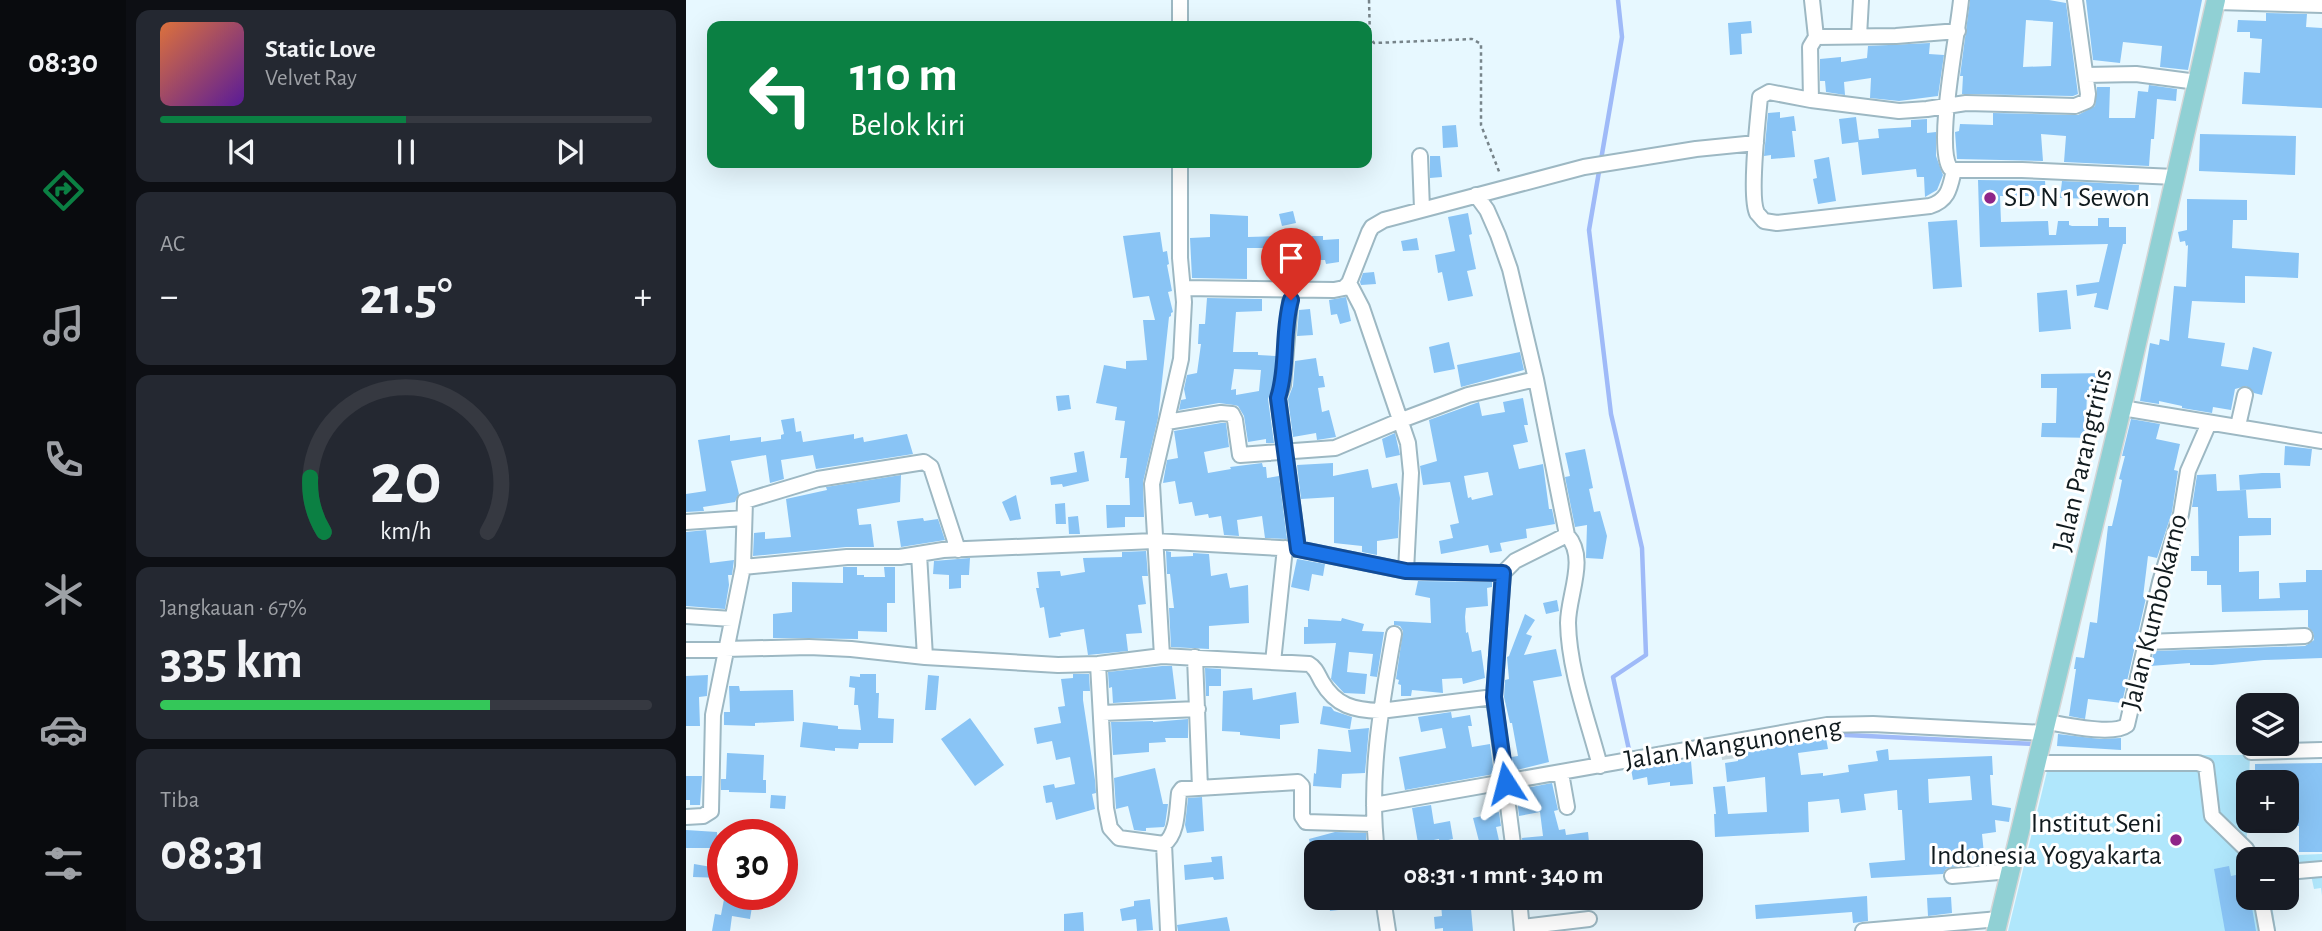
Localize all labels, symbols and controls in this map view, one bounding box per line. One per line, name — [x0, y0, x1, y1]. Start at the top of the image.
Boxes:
text: Static Love — [265, 36, 376, 62]
text: 08:30 — [28, 46, 98, 78]
icon: left — [735, 49, 826, 140]
text: 110 m — [850, 51, 958, 100]
text: Velvet Ray — [265, 67, 357, 90]
text: Belok kiri — [850, 109, 966, 141]
icon: previous — [223, 133, 261, 171]
icon: pause — [387, 133, 425, 171]
icon: next — [551, 133, 589, 171]
icon: directions — [39, 166, 88, 215]
place label: SD N 1 Sewon — [2004, 184, 2150, 212]
marker: SD N 1 Sewon — [1982, 190, 1998, 206]
pin — [1261, 228, 1321, 300]
text: AC — [160, 233, 185, 256]
icon: arrive — [1272, 239, 1310, 277]
text: 21.5° — [360, 271, 452, 323]
text: − — [160, 278, 178, 316]
text: + — [634, 278, 652, 316]
icon: music — [39, 301, 88, 350]
street label: Jalan Parangtritis — [2048, 366, 2118, 554]
icon: phone — [39, 435, 88, 484]
text: 20 — [370, 444, 442, 517]
street label: Jalan Kumbokarno — [2117, 511, 2193, 713]
text: km/h — [380, 518, 432, 543]
icon: climate — [39, 570, 88, 619]
text: Jangkauan · 67% — [160, 597, 307, 620]
text: 335 km — [160, 635, 303, 687]
map controls — [2236, 693, 2299, 910]
button: layers — [2236, 693, 2299, 756]
icon: car — [39, 705, 88, 754]
street label: Jalan Mangunoneng — [1622, 713, 1844, 775]
position arrow — [1469, 746, 1543, 820]
button: + — [2236, 770, 2299, 833]
text: Tiba — [160, 789, 199, 812]
place label: Institut Seni Indonesia Yogyakarta — [1930, 810, 2162, 870]
speed limit sign: 30 — [707, 819, 798, 910]
text: 08:31 — [160, 827, 266, 879]
marker: Institut Seni Indonesia Yogyakarta — [2168, 832, 2184, 848]
icon: filters — [39, 839, 88, 888]
button: − — [2236, 847, 2299, 910]
text: 08:31 · 1 mnt · 340 m — [1404, 862, 1603, 888]

